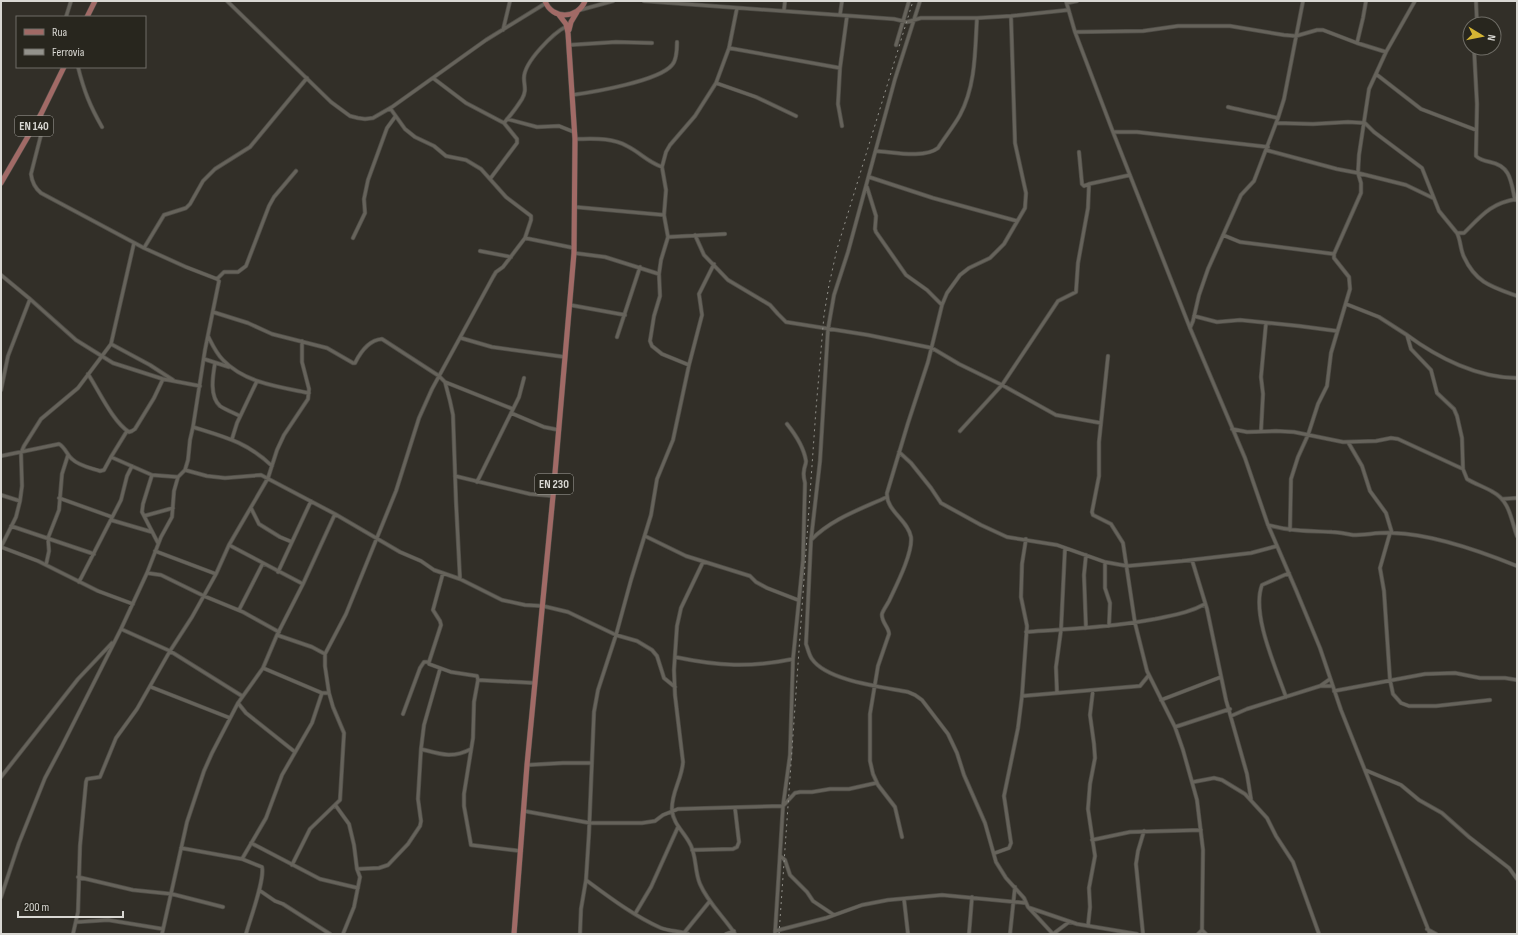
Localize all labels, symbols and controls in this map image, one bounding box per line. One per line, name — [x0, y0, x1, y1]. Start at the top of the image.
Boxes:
legend — [16, 16, 146, 68]
north arrow — [1462, 16, 1502, 56]
text: Rua — [52, 25, 68, 40]
text: N — [1484, 34, 1498, 42]
text: Ferrovia — [52, 45, 85, 60]
road number: EN 140 — [15, 116, 53, 136]
road number: EN 230 — [535, 474, 573, 494]
scale bar — [18, 893, 123, 919]
text: 200 m — [24, 900, 50, 915]

